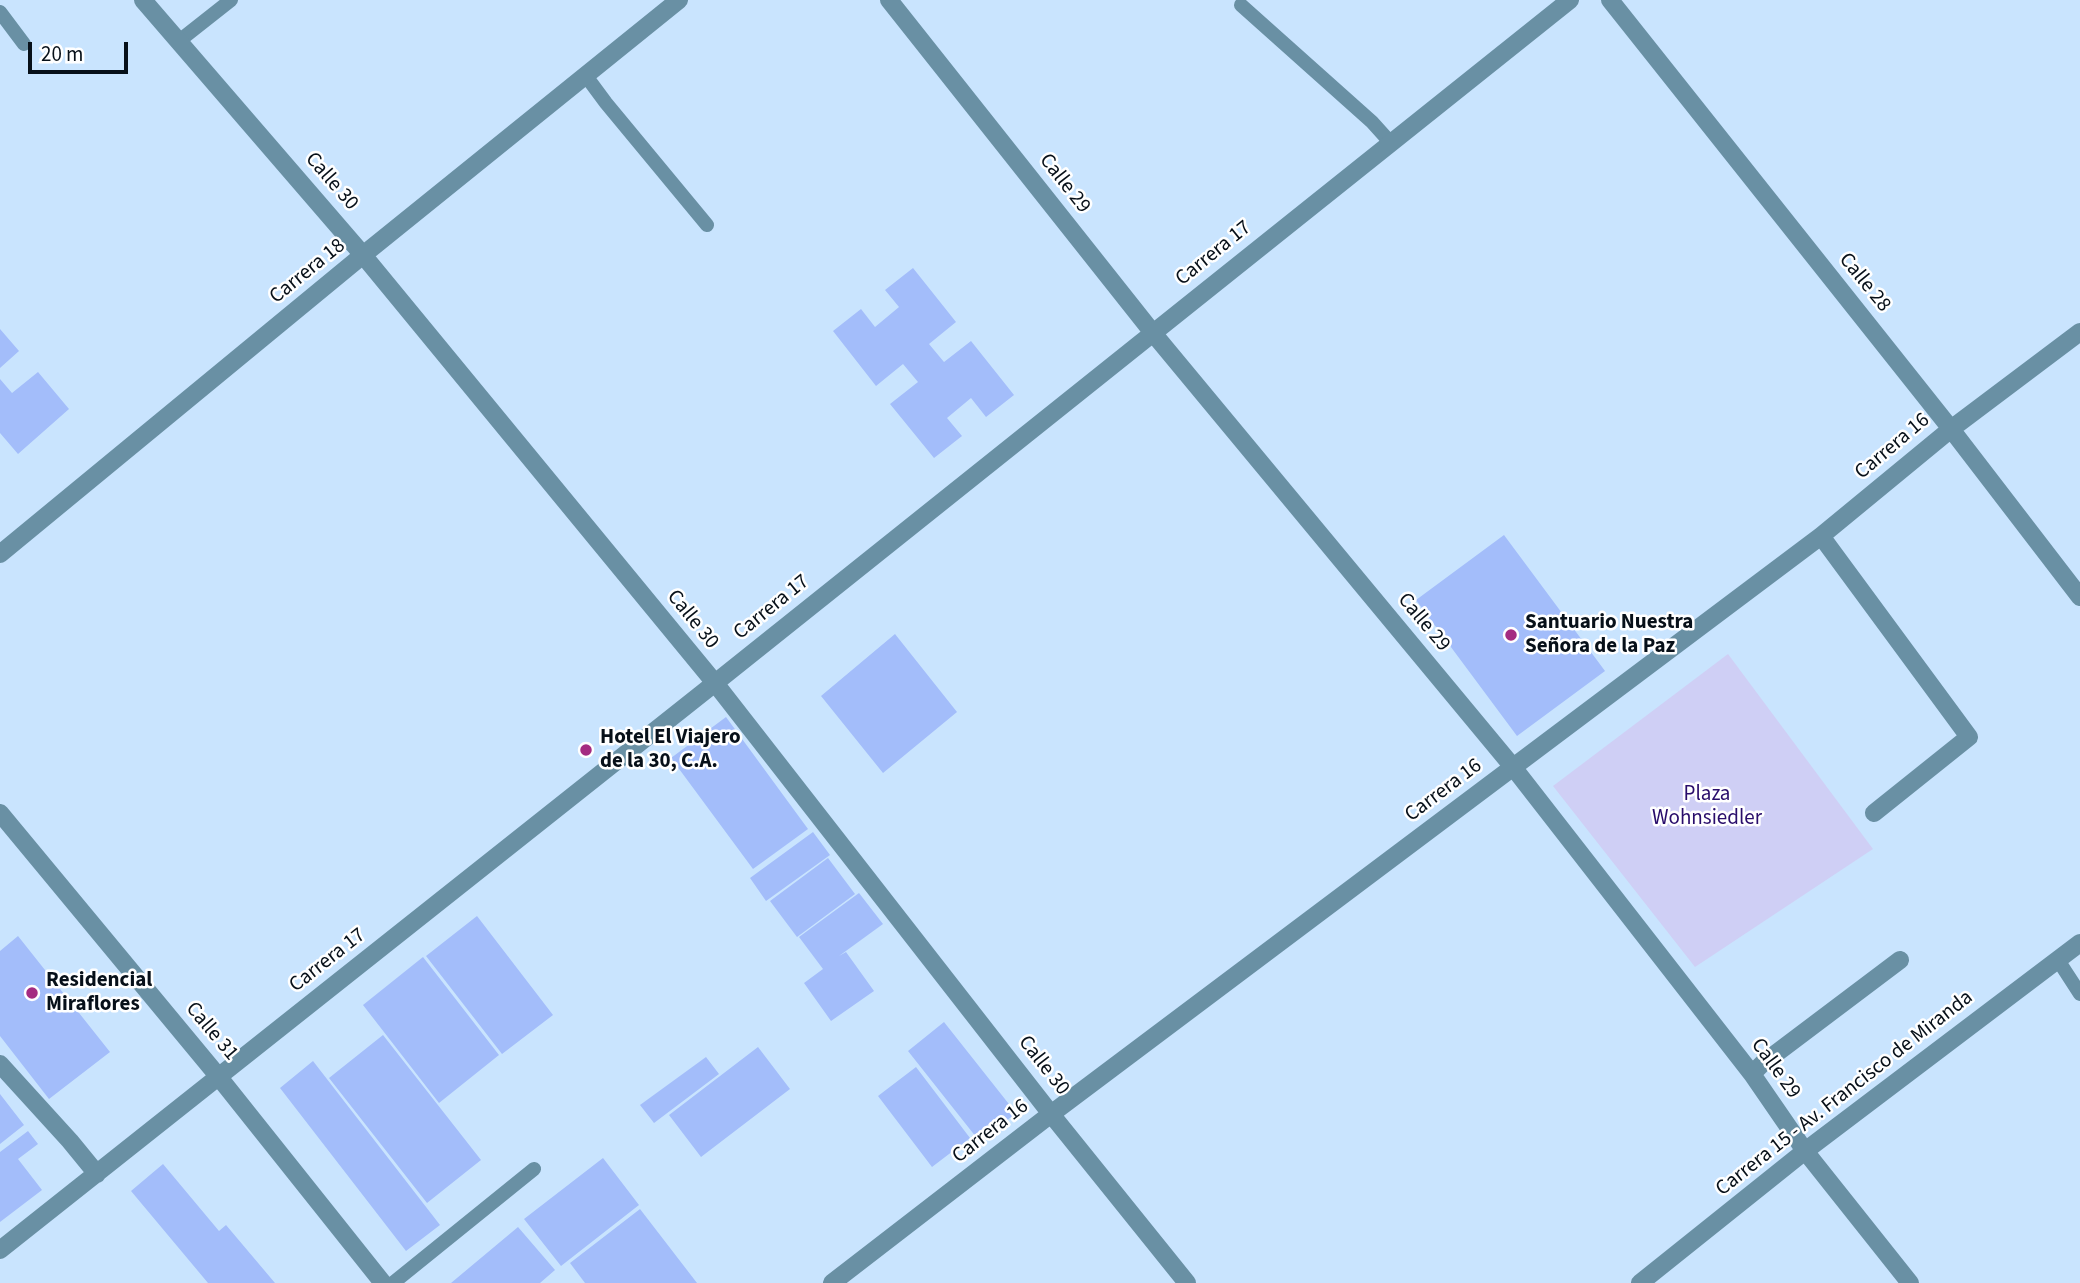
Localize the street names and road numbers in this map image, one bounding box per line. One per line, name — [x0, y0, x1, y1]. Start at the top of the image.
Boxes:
street label: Calle 30 — [299, 148, 363, 216]
street label: Calle 29 — [1033, 149, 1095, 219]
street label: Carrera 17 — [1171, 216, 1257, 292]
street label: Carrera 18 — [265, 234, 351, 310]
street label: Calle 28 — [1833, 248, 1895, 318]
street label: Carrera 16 — [1851, 408, 1935, 486]
street label: Carrera 17 — [729, 570, 815, 646]
street label: Calle 30 — [661, 585, 723, 655]
street label: Calle 29 — [1391, 589, 1455, 657]
street label: Carrera 16 — [1401, 754, 1487, 828]
street label: Carrera 17 — [285, 923, 371, 999]
street label: Carrera 15 - Av. Francisco de Miranda — [1711, 986, 1979, 1202]
street label: Calle 31 — [179, 998, 243, 1066]
street label: Calle 30 — [1012, 1031, 1074, 1101]
street label: Calle 29 — [1745, 1034, 1805, 1104]
street label: Carrera 16 — [948, 1094, 1034, 1170]

